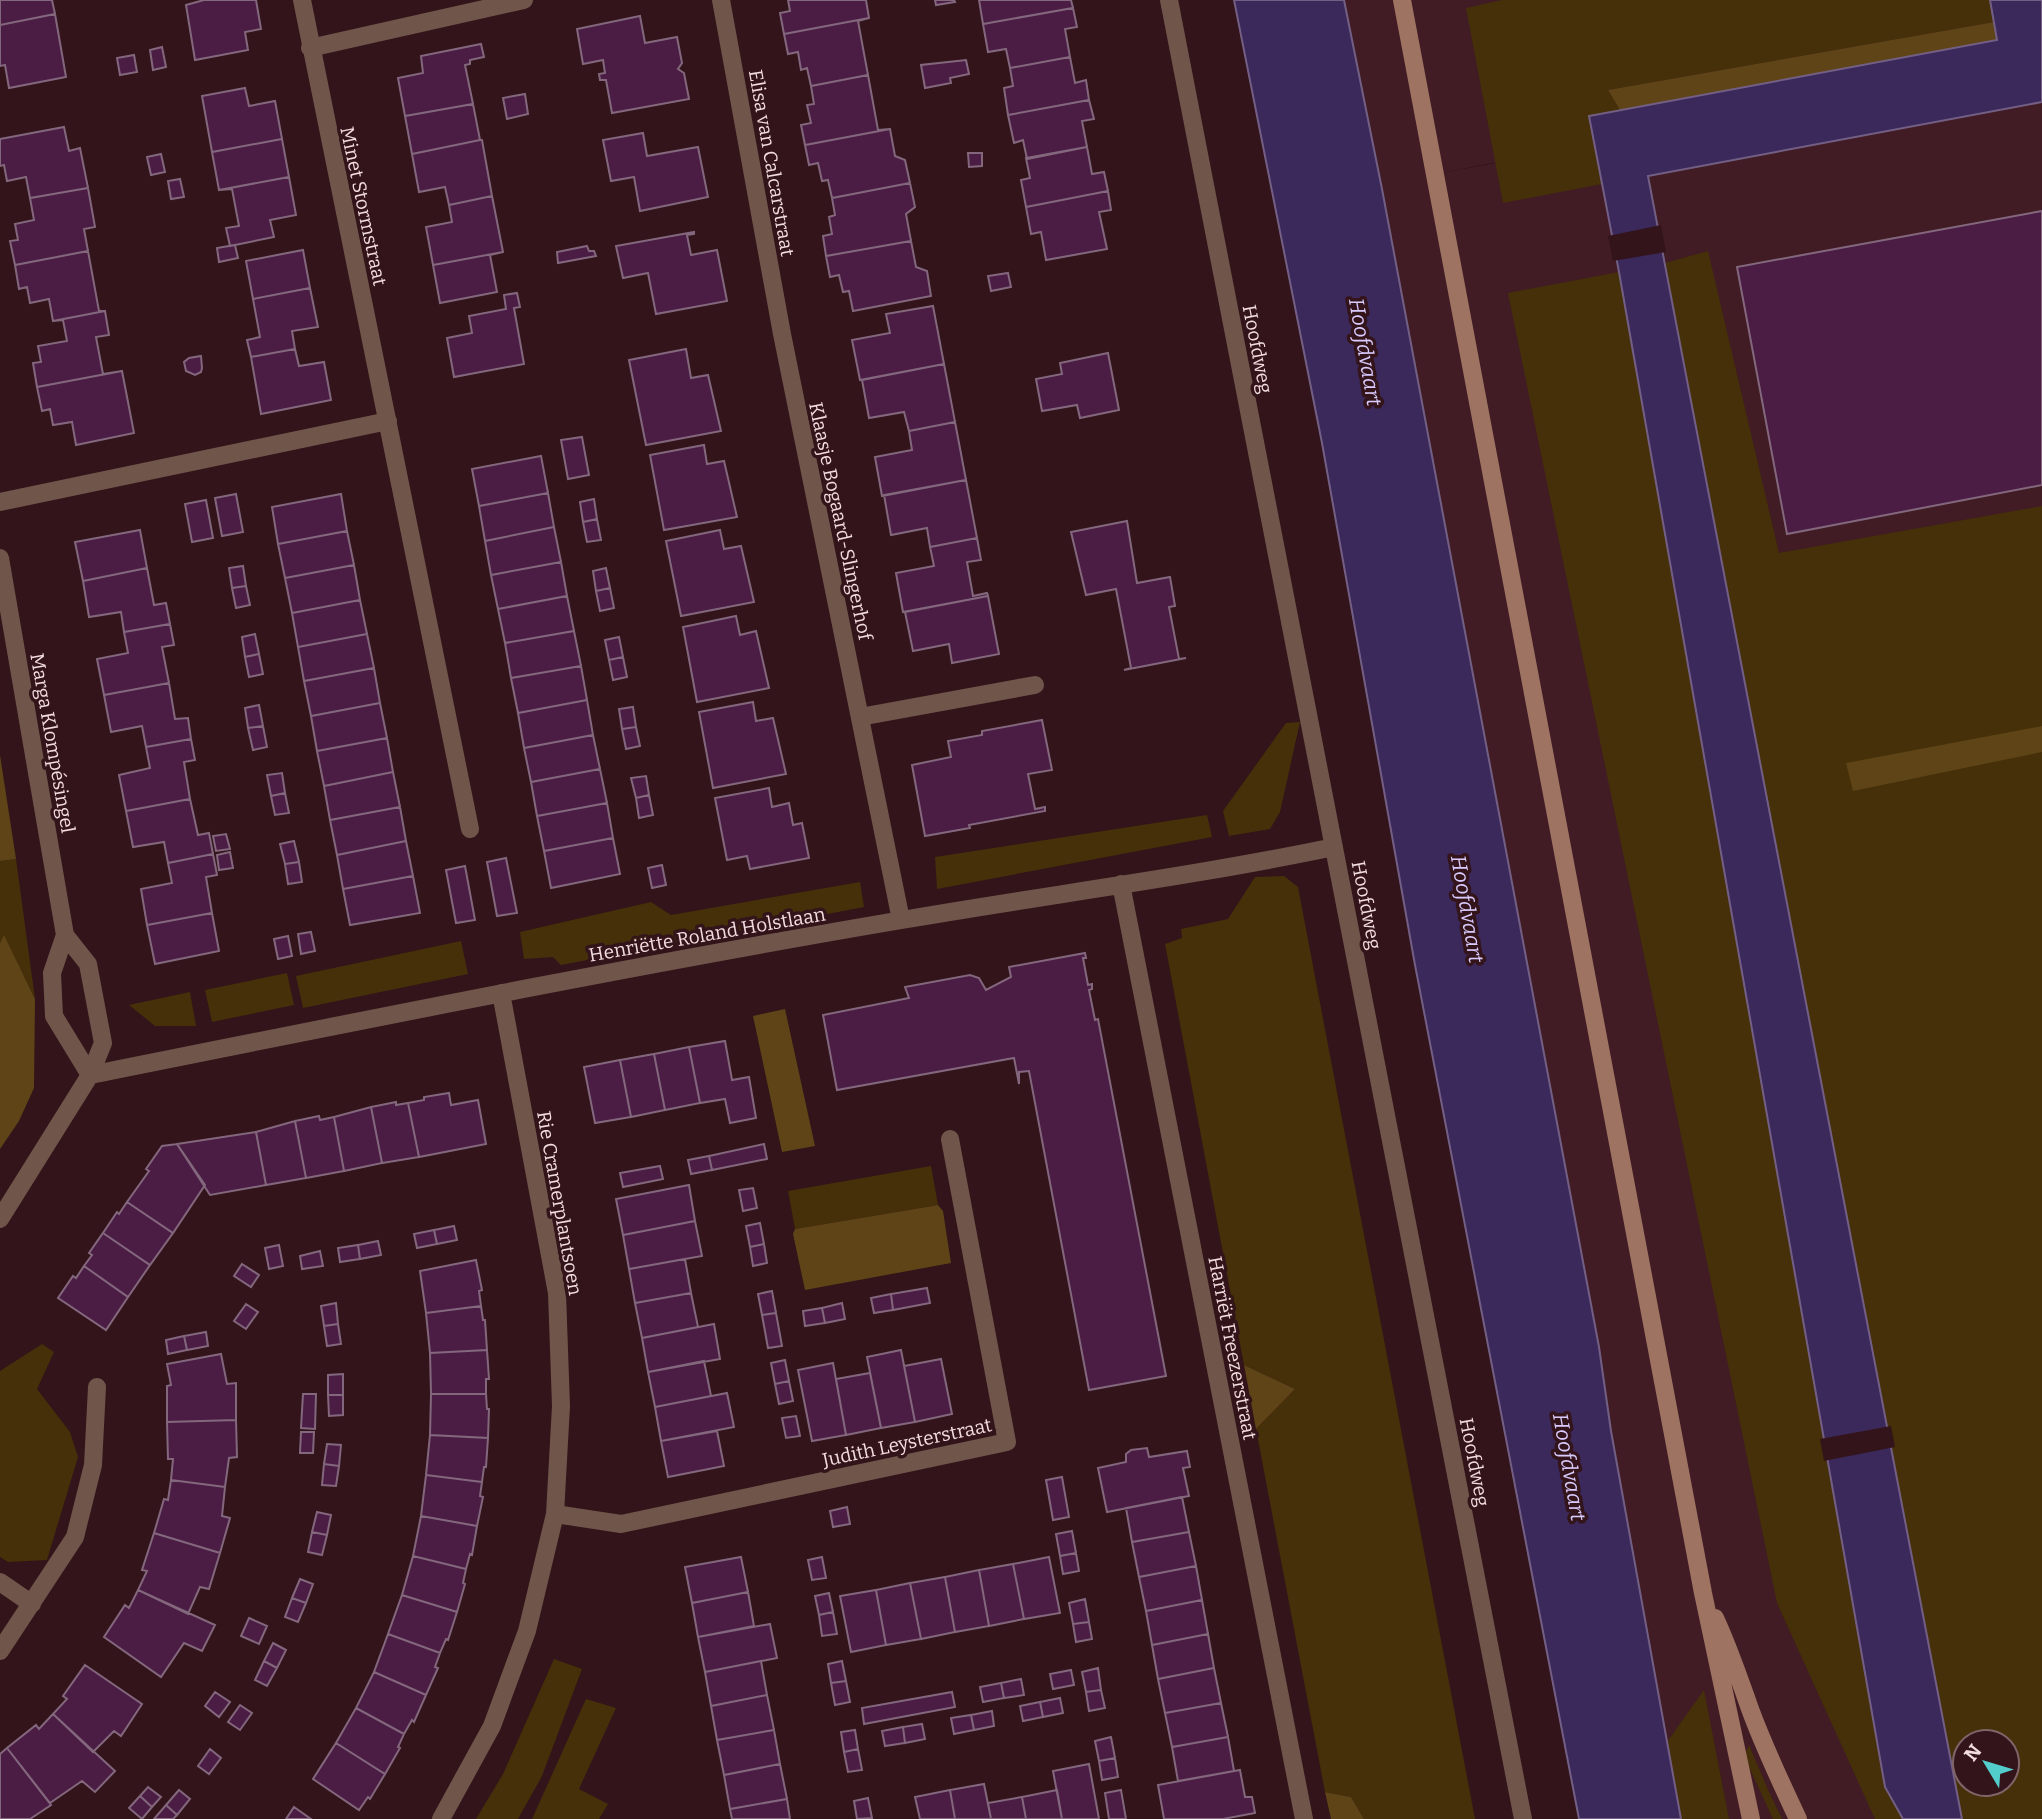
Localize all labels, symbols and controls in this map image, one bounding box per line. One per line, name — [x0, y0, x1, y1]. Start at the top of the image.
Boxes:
street label: Elisa van Calcarstraat — [744, 68, 799, 258]
street label: Minet Stormstraat — [335, 124, 392, 288]
water label: Hoofdvaart — [1343, 296, 1387, 408]
street label: Hoofdweg — [1238, 303, 1277, 396]
street label: Klaasje Bogaard-Slingerhof — [804, 400, 877, 644]
street label: Marga Klompésingel — [25, 651, 80, 835]
water label: Hoofdvaart — [1445, 853, 1489, 965]
street label: Hoofdweg — [1347, 859, 1386, 952]
street label: Henriëtte Roland Holstlaan — [587, 902, 827, 967]
street label: Rie Cramerplantsoen — [532, 1109, 587, 1297]
street label: Harriët Freezerstraat — [1203, 1254, 1262, 1442]
water label: Hoofdvaart — [1547, 1411, 1591, 1523]
street label: Judith Leysterstraat — [819, 1413, 994, 1472]
street label: Hoofdweg — [1455, 1416, 1494, 1509]
north arrow — [1951, 1728, 2021, 1798]
text: N — [1959, 1740, 1987, 1766]

